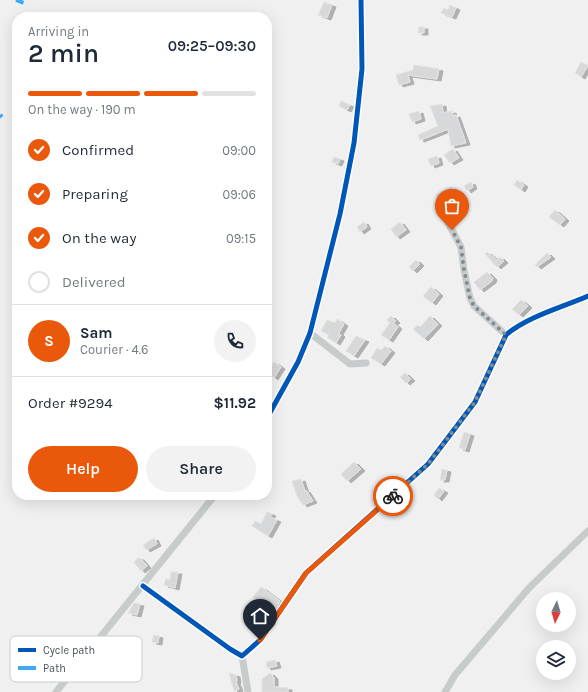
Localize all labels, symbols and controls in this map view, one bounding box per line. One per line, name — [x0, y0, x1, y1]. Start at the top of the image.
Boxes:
text: Arriving in — [28, 24, 89, 39]
text: 09:25–09:30 — [168, 37, 256, 55]
text: 2 min — [28, 38, 99, 69]
text: On the way · 190 m — [28, 102, 136, 117]
icon: check — [28, 139, 50, 161]
text: Confirmed — [62, 141, 134, 159]
text: 09:00 — [222, 143, 256, 158]
icon: check — [28, 183, 50, 205]
text: Preparing — [62, 185, 128, 203]
text: 09:06 — [223, 187, 256, 202]
pin — [435, 189, 469, 230]
icon: bag — [441, 195, 463, 217]
icon: check — [28, 227, 50, 249]
text: On the way — [62, 229, 136, 247]
text: 09:15 — [226, 231, 256, 246]
text: Delivered — [62, 273, 126, 291]
button: phone — [214, 320, 256, 362]
text: Sam — [80, 324, 113, 342]
text: S — [44, 332, 54, 350]
text: Courier · 4.6 — [80, 342, 148, 357]
text: Order #9294 — [28, 394, 113, 412]
text: $11.92 — [214, 394, 256, 412]
button: Help — [28, 446, 138, 492]
button: Share — [146, 446, 256, 492]
courier — [373, 476, 413, 516]
icon: bike — [382, 485, 404, 507]
north arrow — [536, 592, 576, 632]
map controls — [536, 592, 576, 680]
pin — [243, 599, 277, 640]
icon: home — [249, 605, 271, 627]
legend — [10, 636, 142, 682]
button: layers — [536, 640, 576, 680]
text: Cycle path — [43, 644, 95, 657]
text: Path — [43, 662, 66, 675]

